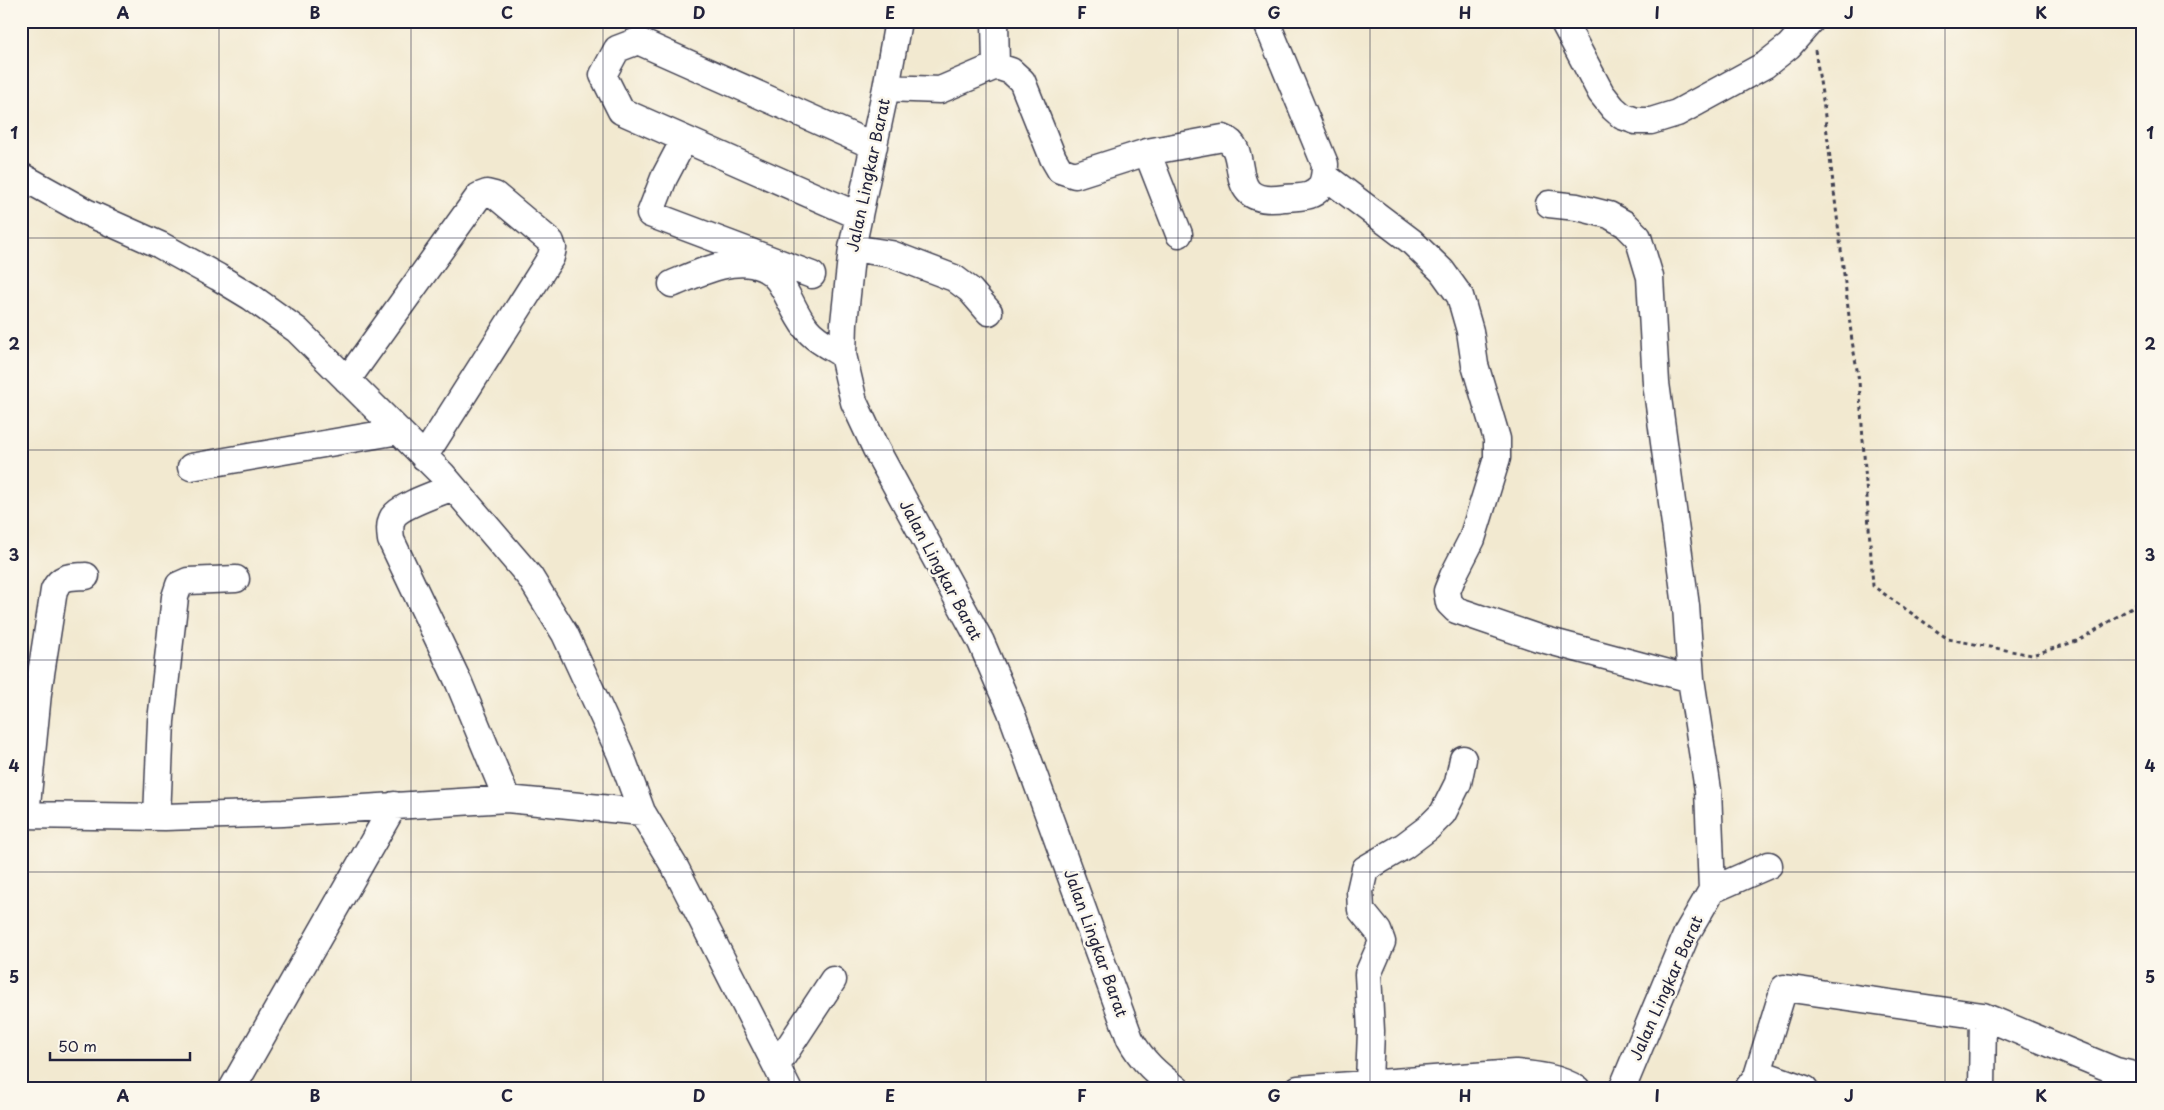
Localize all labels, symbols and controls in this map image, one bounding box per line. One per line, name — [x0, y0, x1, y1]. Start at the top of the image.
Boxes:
text: A — [117, 0, 130, 24]
text: B — [310, 0, 321, 24]
text: C — [501, 0, 513, 24]
text: D — [693, 0, 705, 24]
text: E — [885, 0, 895, 24]
text: F — [1077, 0, 1087, 24]
text: G — [1267, 0, 1281, 24]
text: H — [1459, 0, 1471, 24]
text: I — [1654, 0, 1660, 24]
text: J — [1844, 0, 1854, 24]
text: K — [2035, 0, 2047, 24]
street label: Jalan Lingkar Barat — [839, 95, 895, 254]
text: 1 — [10, 120, 18, 144]
text: 1 — [2146, 120, 2154, 144]
text: 2 — [8, 331, 20, 355]
text: 2 — [2144, 331, 2156, 355]
street label: Jalan Lingkar Barat — [895, 495, 989, 645]
text: 3 — [9, 542, 19, 566]
text: 3 — [2145, 542, 2155, 566]
text: 4 — [9, 753, 20, 777]
text: 4 — [2145, 753, 2156, 777]
street label: Jalan Lingkar Barat — [1059, 865, 1135, 1021]
street label: Jalan Lingkar Barat — [1622, 911, 1708, 1064]
text: 5 — [9, 964, 19, 988]
text: 5 — [2145, 964, 2155, 988]
scale bar — [50, 1030, 190, 1062]
text: 50 m — [58, 1034, 97, 1057]
text: A — [117, 1083, 130, 1107]
text: B — [310, 1083, 321, 1107]
text: C — [501, 1083, 513, 1107]
text: D — [693, 1083, 705, 1107]
text: E — [885, 1083, 895, 1107]
text: F — [1077, 1083, 1087, 1107]
text: G — [1267, 1083, 1281, 1107]
text: H — [1459, 1083, 1471, 1107]
text: I — [1654, 1083, 1660, 1107]
text: J — [1844, 1083, 1854, 1107]
text: K — [2035, 1083, 2047, 1107]

